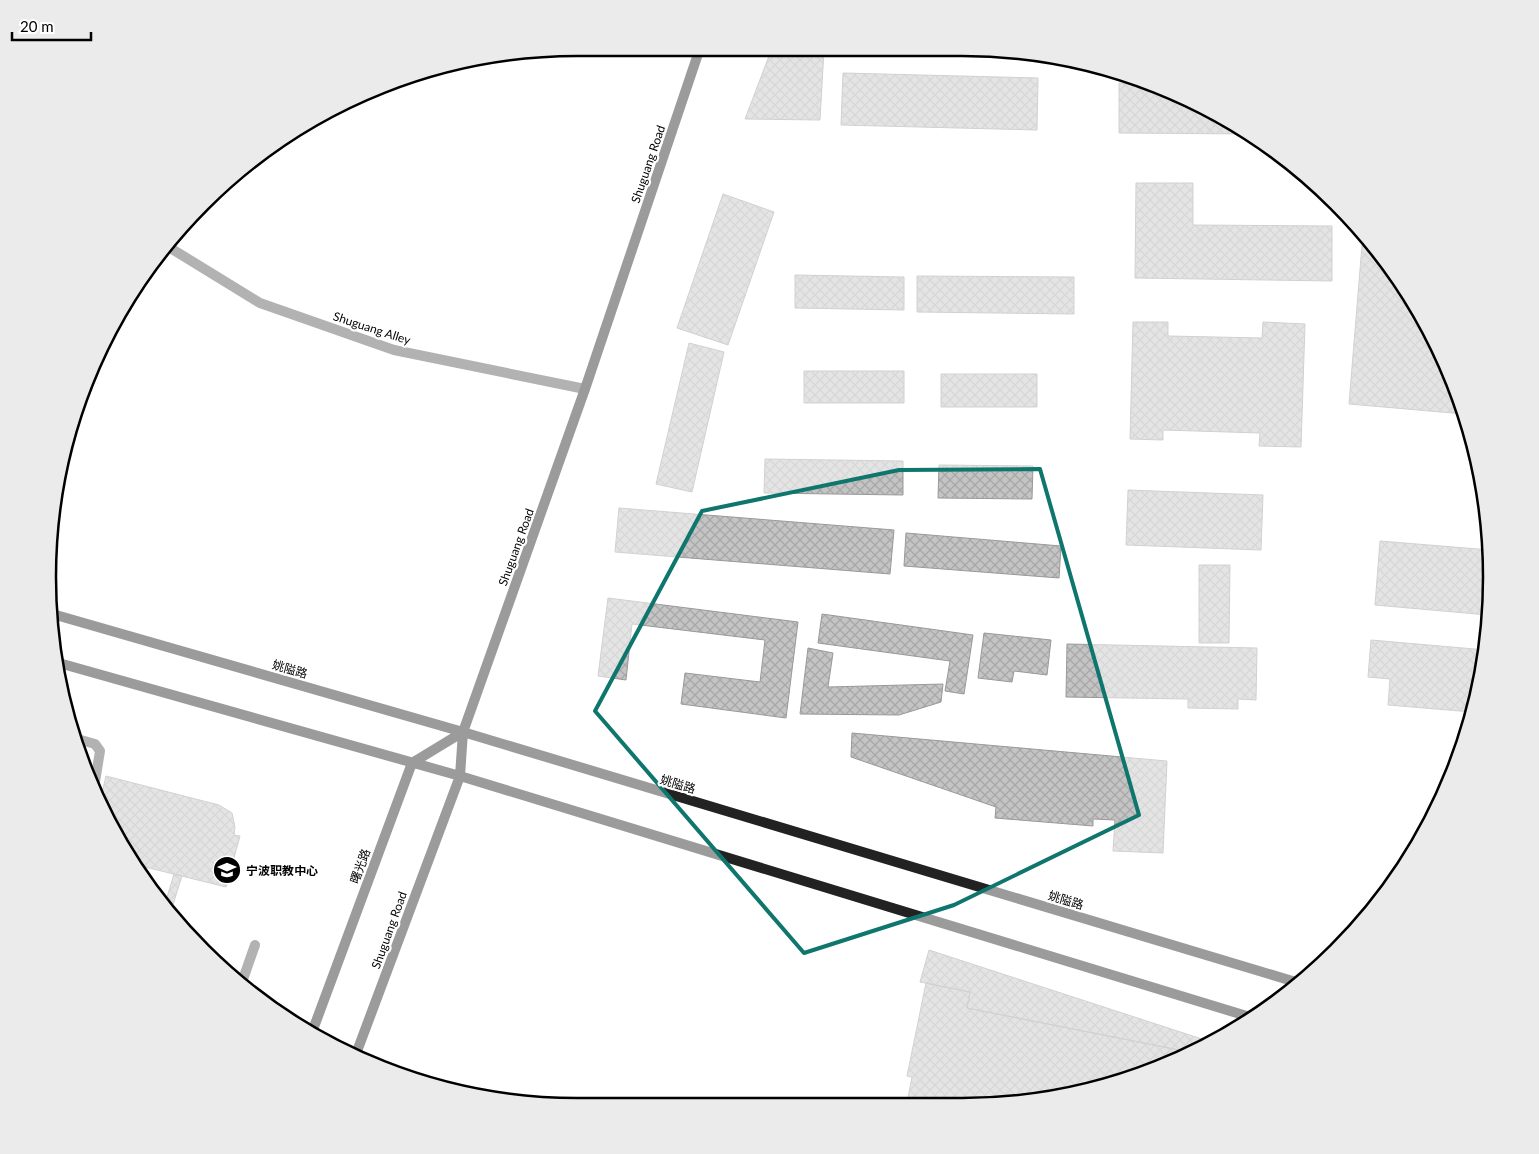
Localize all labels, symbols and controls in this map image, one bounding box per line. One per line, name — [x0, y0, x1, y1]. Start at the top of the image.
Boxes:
scale bar — [12, 10, 91, 42]
text: 20 m — [20, 17, 54, 35]
street label: Shuguang Road — [628, 123, 668, 205]
street label: Shuguang Alley — [331, 308, 413, 348]
street label: Shuguang Road — [495, 506, 537, 588]
street label: 姚隘路 — [271, 657, 309, 681]
street label: 姚隘路 — [659, 772, 697, 796]
street label: 曙光路 — [347, 847, 373, 885]
school or university icon: 宁波职教中心 — [212, 855, 242, 885]
place label: 宁波职教中心 — [246, 863, 318, 878]
street label: 姚隘路 — [1047, 888, 1085, 912]
street label: Shuguang Road — [368, 889, 410, 971]

